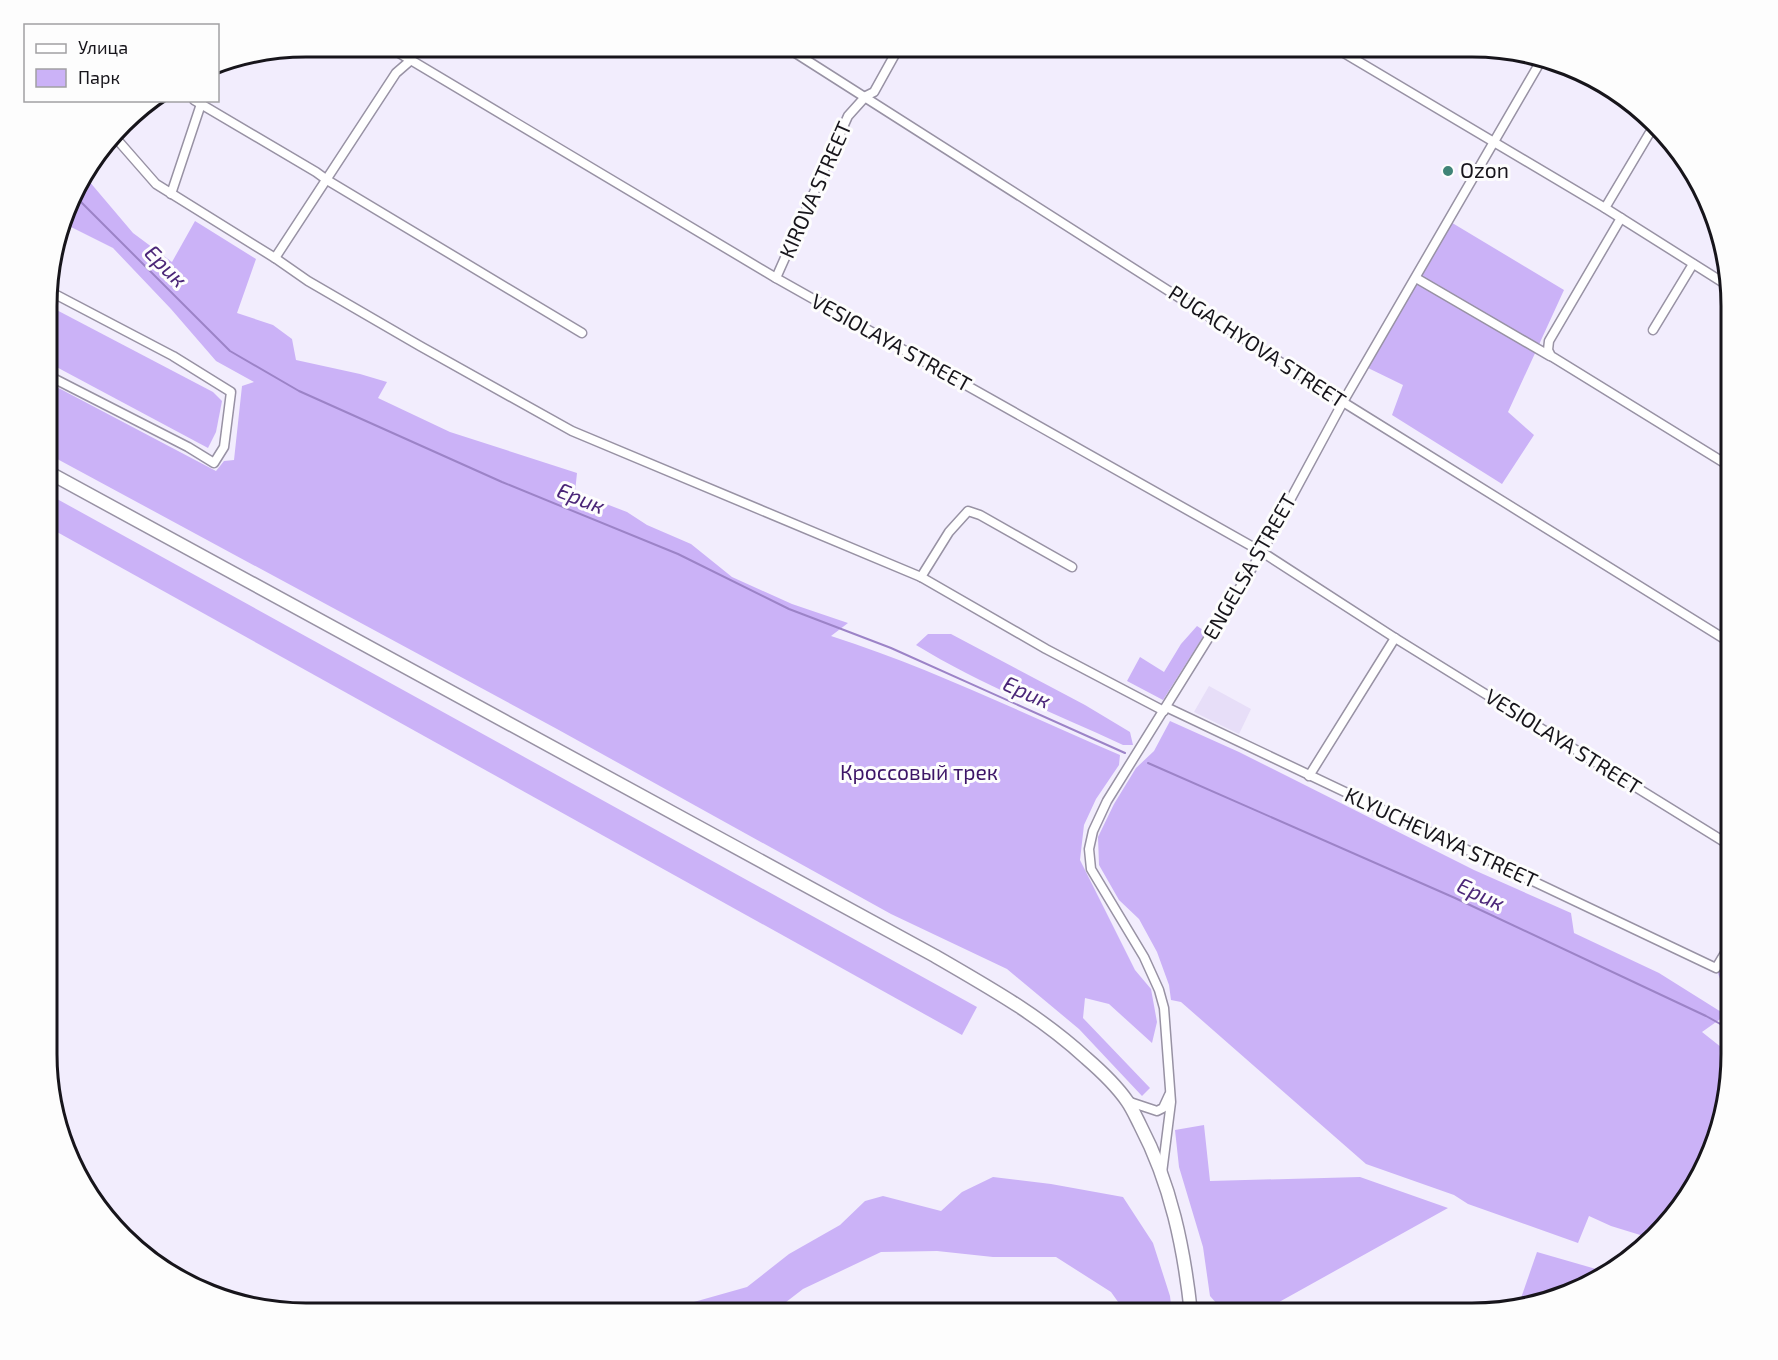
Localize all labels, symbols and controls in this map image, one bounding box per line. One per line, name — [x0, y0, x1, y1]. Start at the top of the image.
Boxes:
legend — [24, 24, 219, 102]
text: Улица — [78, 36, 128, 58]
text: Парк — [78, 66, 120, 88]
street label: KIROVA STREET — [773, 117, 856, 262]
place label: Ozon — [1460, 157, 1509, 182]
marker: Ozon — [1441, 164, 1455, 178]
water label: Ерик — [140, 239, 194, 292]
street label: PUGACHYOVA STREET — [1165, 279, 1351, 412]
street label: VESIOLAYA STREET — [807, 287, 976, 396]
water label: Ерик — [554, 476, 609, 518]
street label: ENGELSA STREET — [1197, 489, 1301, 644]
water label: Ерик — [1000, 669, 1055, 713]
street label: VESIOLAYA STREET — [1481, 683, 1646, 799]
park label: Кроссовый трек — [840, 759, 998, 784]
street label: KLYUCHEVAYA STREET — [1341, 781, 1542, 892]
water label: Ерик — [1454, 871, 1509, 915]

